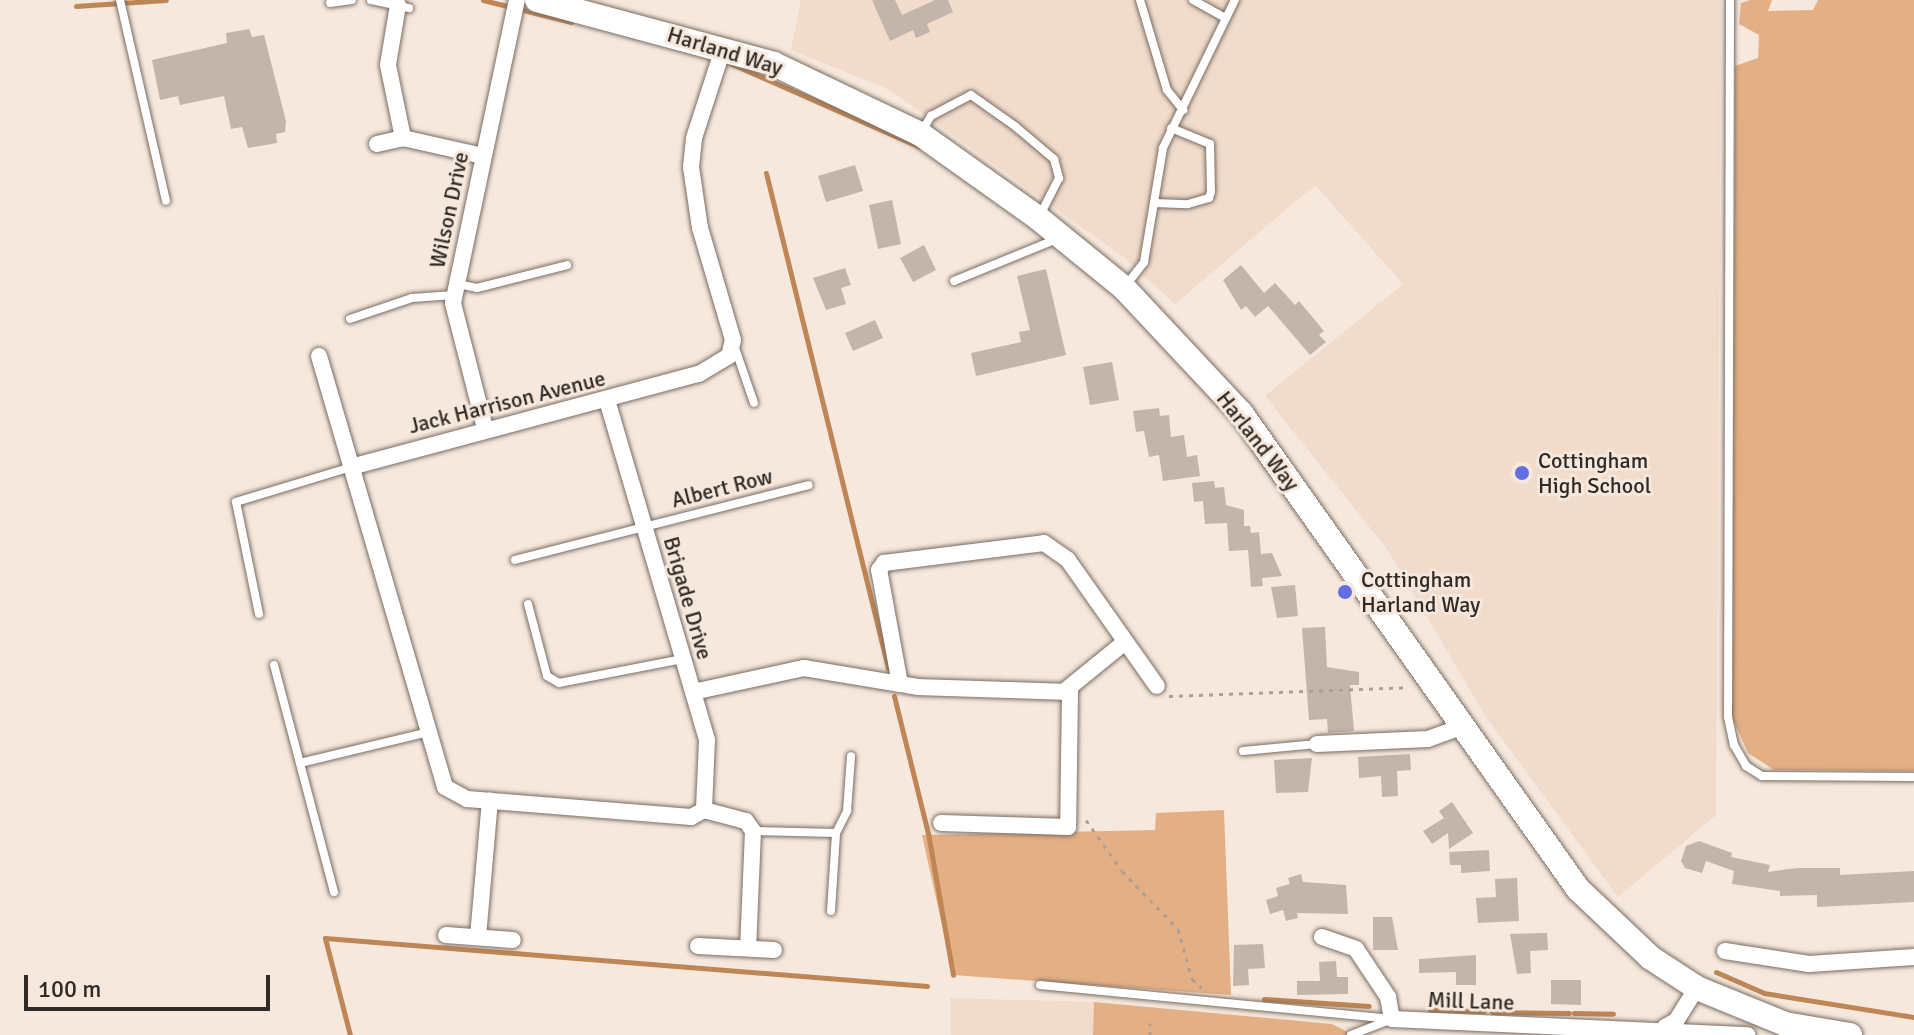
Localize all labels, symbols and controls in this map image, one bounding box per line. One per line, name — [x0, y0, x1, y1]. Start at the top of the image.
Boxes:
street label: Harland Way — [664, 21, 786, 81]
street label: Wilson Drive — [424, 149, 474, 271]
street label: Jack Harrison Avenue — [406, 365, 608, 439]
street label: Harland Way — [1211, 386, 1305, 496]
place label: Cottingham High School — [1538, 447, 1651, 498]
street label: Albert Row — [669, 463, 775, 513]
marker: Cottingham High School — [1513, 464, 1531, 482]
street label: Brigade Drive — [658, 533, 718, 663]
place label: Cottingham Harland Way — [1361, 566, 1480, 618]
marker: Cottingham Harland Way — [1336, 583, 1354, 601]
scale bar — [28, 959, 274, 1009]
text: 100 m — [38, 974, 101, 1004]
street label: Mill Lane — [1427, 986, 1515, 1016]

